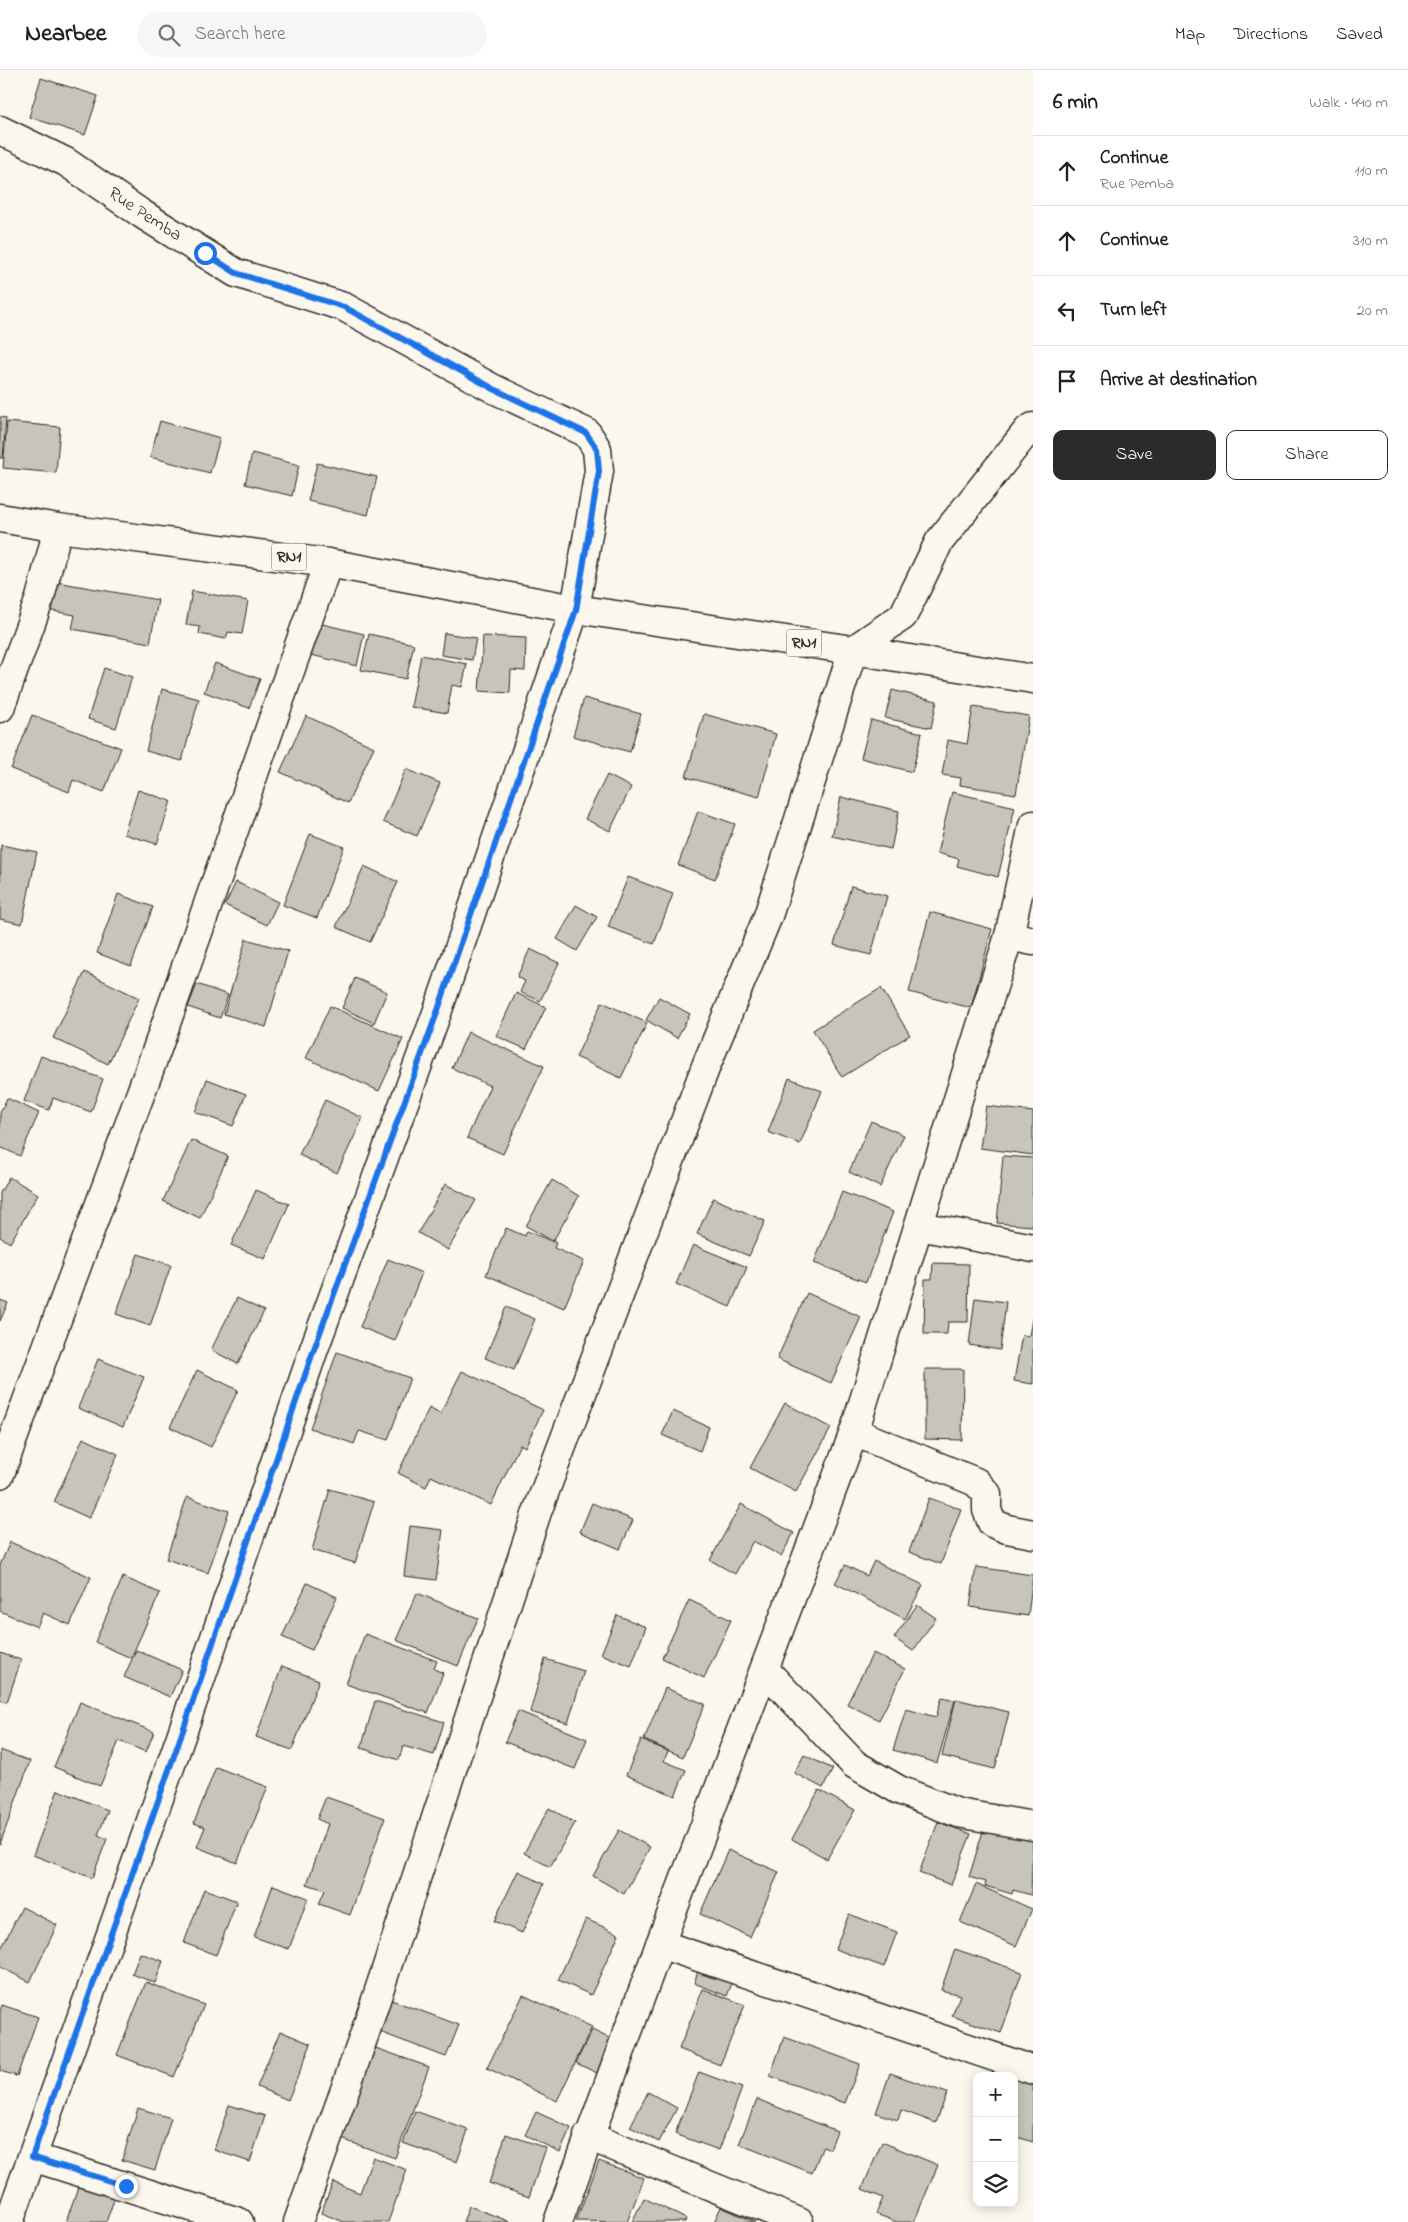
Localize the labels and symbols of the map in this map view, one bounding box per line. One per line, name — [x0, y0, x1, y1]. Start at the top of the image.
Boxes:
street label: Rue Pemba — [102, 181, 186, 249]
route start — [194, 242, 217, 265]
road number: RN1 — [272, 544, 306, 571]
road number: RN1 — [786, 630, 822, 656]
route end — [115, 2175, 138, 2198]

